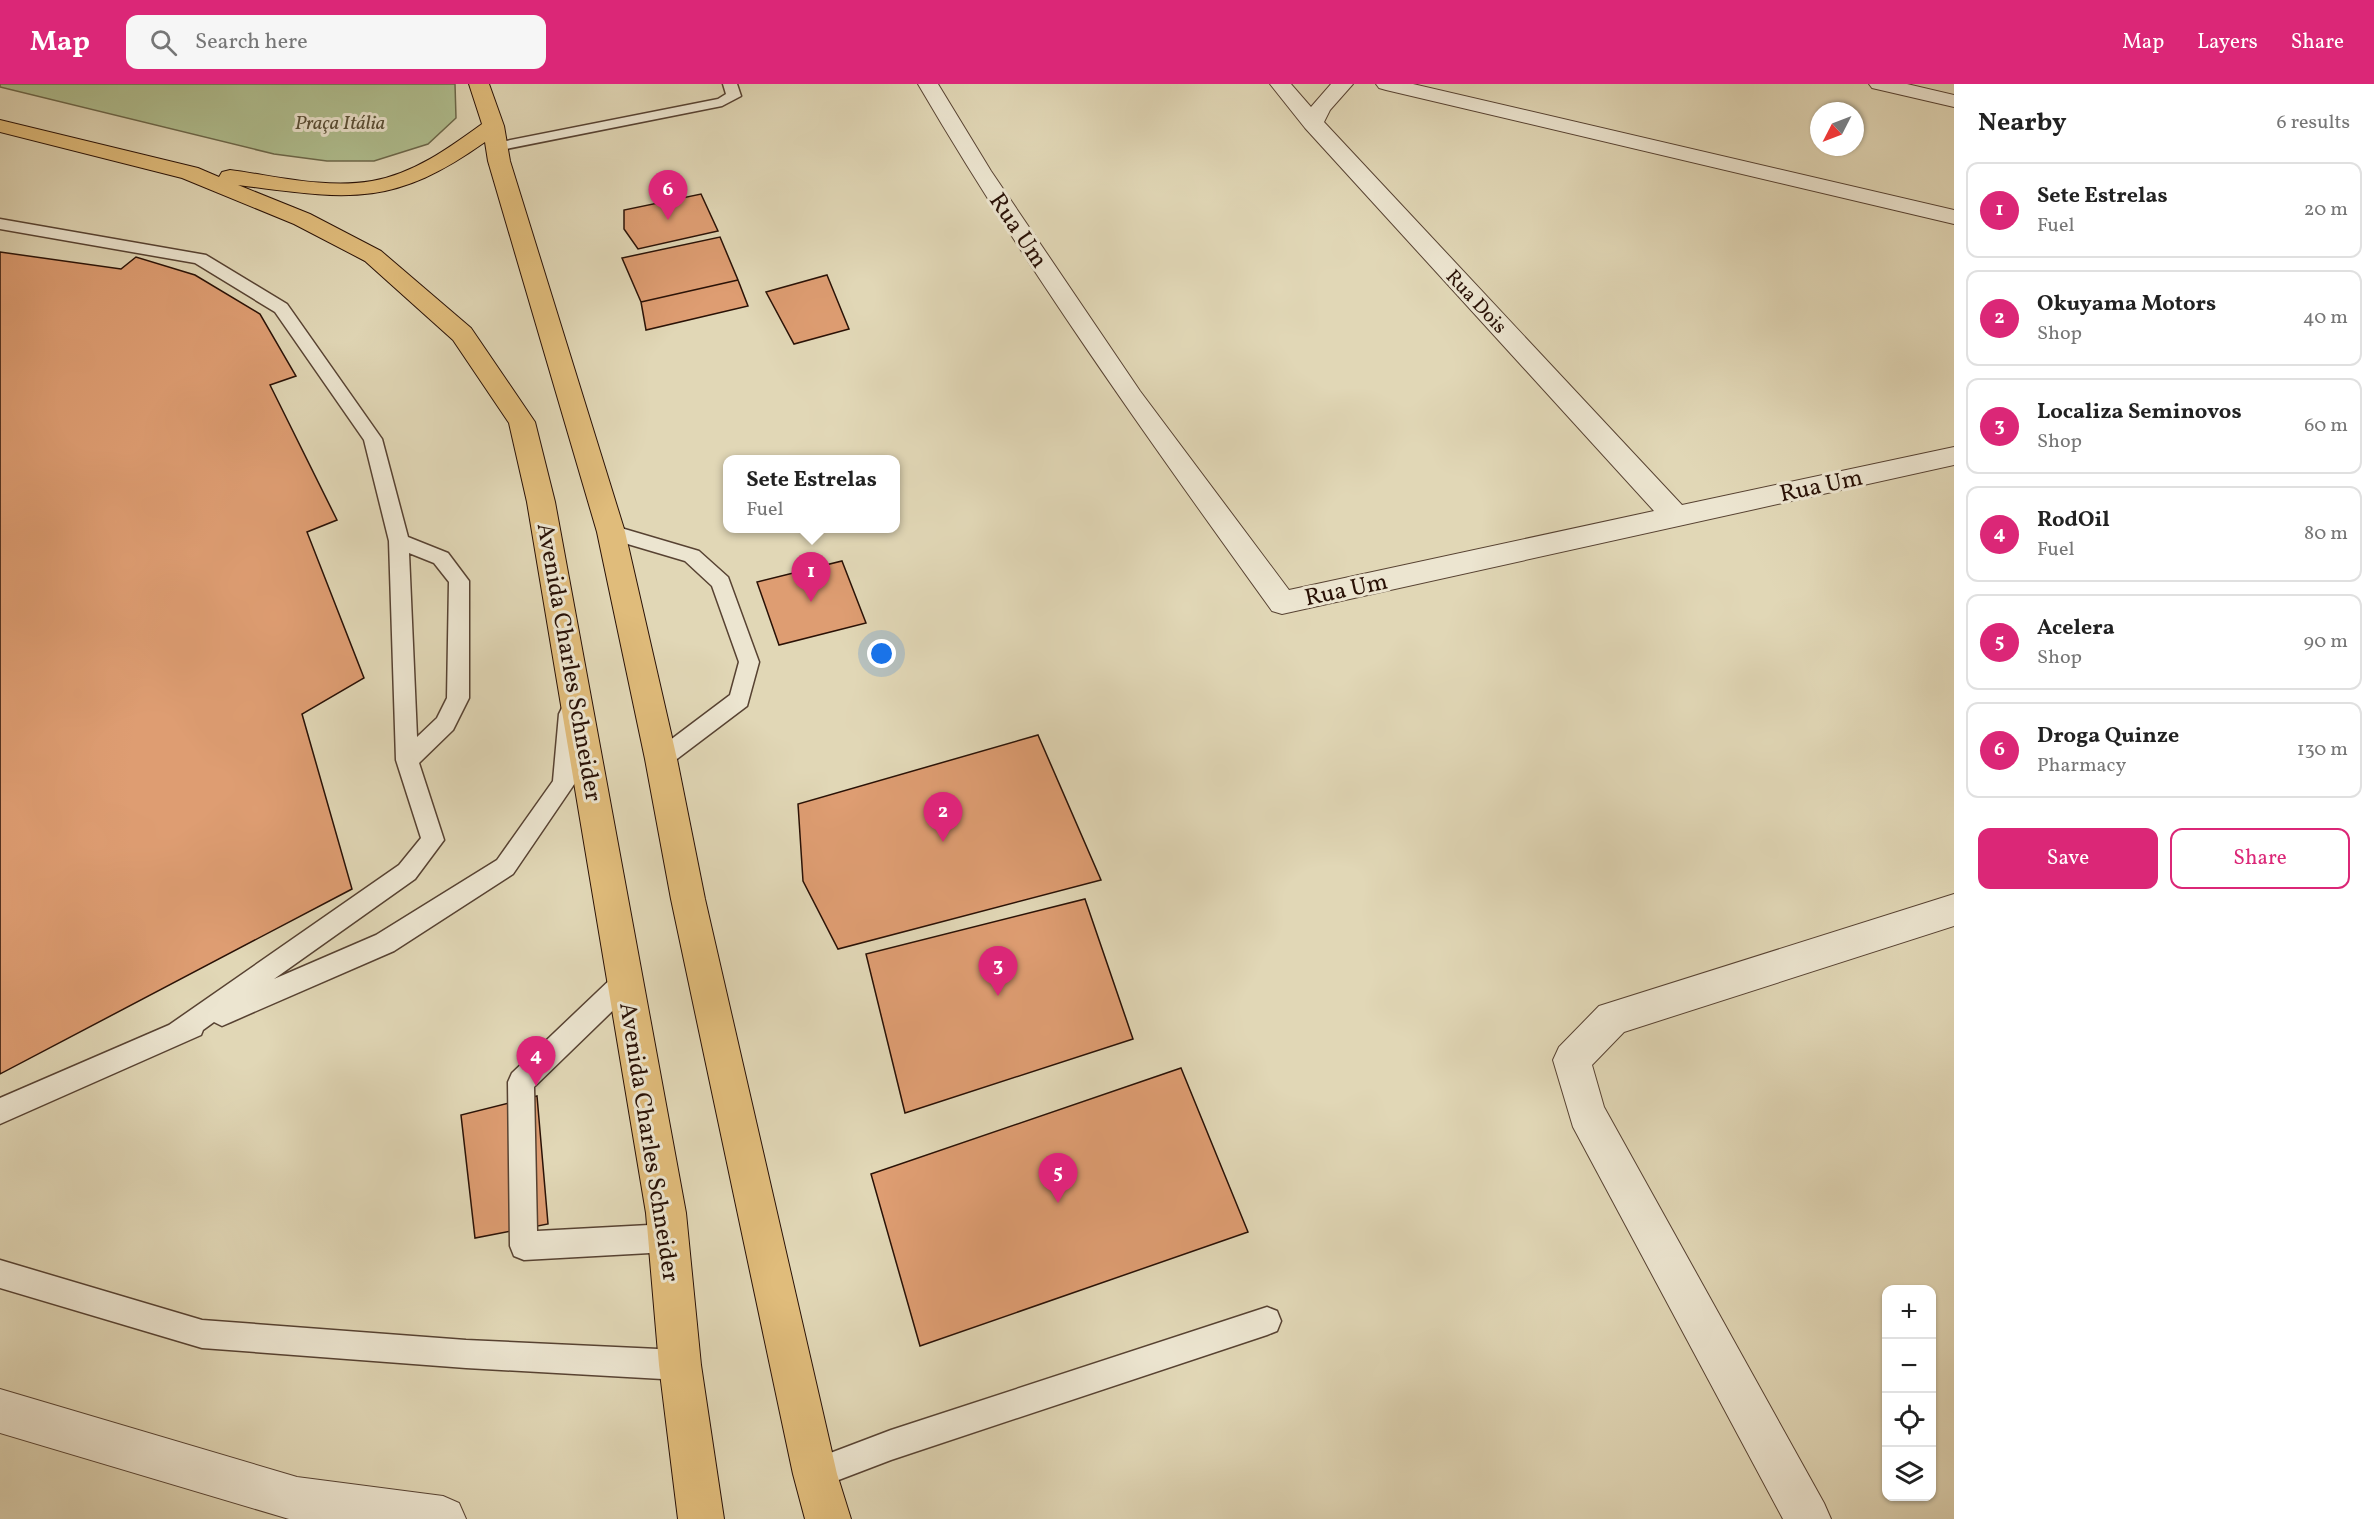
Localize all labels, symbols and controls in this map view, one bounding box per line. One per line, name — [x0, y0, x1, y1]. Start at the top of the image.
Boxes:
search box — [126, 15, 546, 69]
text: Map — [30, 23, 90, 62]
icon: search — [147, 26, 180, 59]
text: Search here — [195, 27, 308, 58]
text: Map — [2122, 28, 2164, 57]
text: Layers — [2197, 28, 2258, 57]
text: Share — [2291, 28, 2344, 57]
north arrow — [1810, 102, 1864, 156]
text: Nearby — [1978, 105, 2067, 141]
text: 6 results — [2277, 109, 2350, 137]
park label: Praça Itália — [295, 110, 385, 138]
pin: 6 — [648, 170, 688, 220]
text: Sete Estrelas — [2037, 181, 2168, 212]
street label: Rua Um — [980, 187, 1055, 276]
text: 1 — [1995, 196, 2004, 224]
text: 20 m — [2304, 196, 2348, 224]
text: Fuel — [2037, 212, 2074, 240]
street label: Rua Dois — [1438, 264, 1513, 341]
text: Okuyama Motors — [2037, 289, 2216, 320]
text: 2 — [1994, 304, 2005, 332]
text: 40 m — [2303, 304, 2348, 332]
text: Shop — [2037, 320, 2082, 348]
text: Localiza Seminovos — [2037, 397, 2242, 428]
text: 3 — [1994, 412, 2005, 440]
text: 60 m — [2304, 412, 2348, 440]
text: Shop — [2037, 428, 2082, 456]
popup — [723, 455, 900, 533]
street label: Rua Um — [1777, 462, 1866, 512]
text: Sete Estrelas — [746, 465, 877, 496]
text: Fuel — [746, 496, 784, 524]
text: RodOil — [2037, 505, 2110, 536]
street label: Avenida Charles Schneider — [527, 520, 609, 804]
text: 4 — [1993, 520, 2006, 548]
text: 80 m — [2304, 520, 2348, 548]
text: Fuel — [2037, 536, 2074, 564]
pin: 1 — [792, 552, 830, 602]
street label: Rua Um — [1302, 566, 1391, 616]
text: Acelera — [2037, 613, 2115, 644]
text: 5 — [1995, 628, 2004, 656]
text: 90 m — [2304, 628, 2348, 656]
your location — [867, 639, 896, 668]
text: Shop — [2037, 644, 2082, 672]
text: Droga Quinze — [2037, 721, 2179, 752]
text: 6 — [1994, 736, 2005, 764]
text: 130 m — [2297, 736, 2348, 764]
text: Pharmacy — [2037, 752, 2126, 780]
pin: 2 — [924, 792, 962, 842]
button: Save — [1978, 828, 2158, 889]
button: Share — [2170, 828, 2350, 889]
pin: 3 — [978, 946, 1018, 996]
street label: Avenida Charles Schneider — [609, 1000, 687, 1284]
pin: 4 — [516, 1036, 556, 1086]
pin: 5 — [1038, 1154, 1078, 1203]
map controls — [1882, 1285, 1936, 1501]
button: + — [1882, 1285, 1936, 1339]
button: − — [1882, 1339, 1936, 1393]
button: locate — [1882, 1393, 1936, 1447]
button: layers — [1882, 1447, 1936, 1501]

